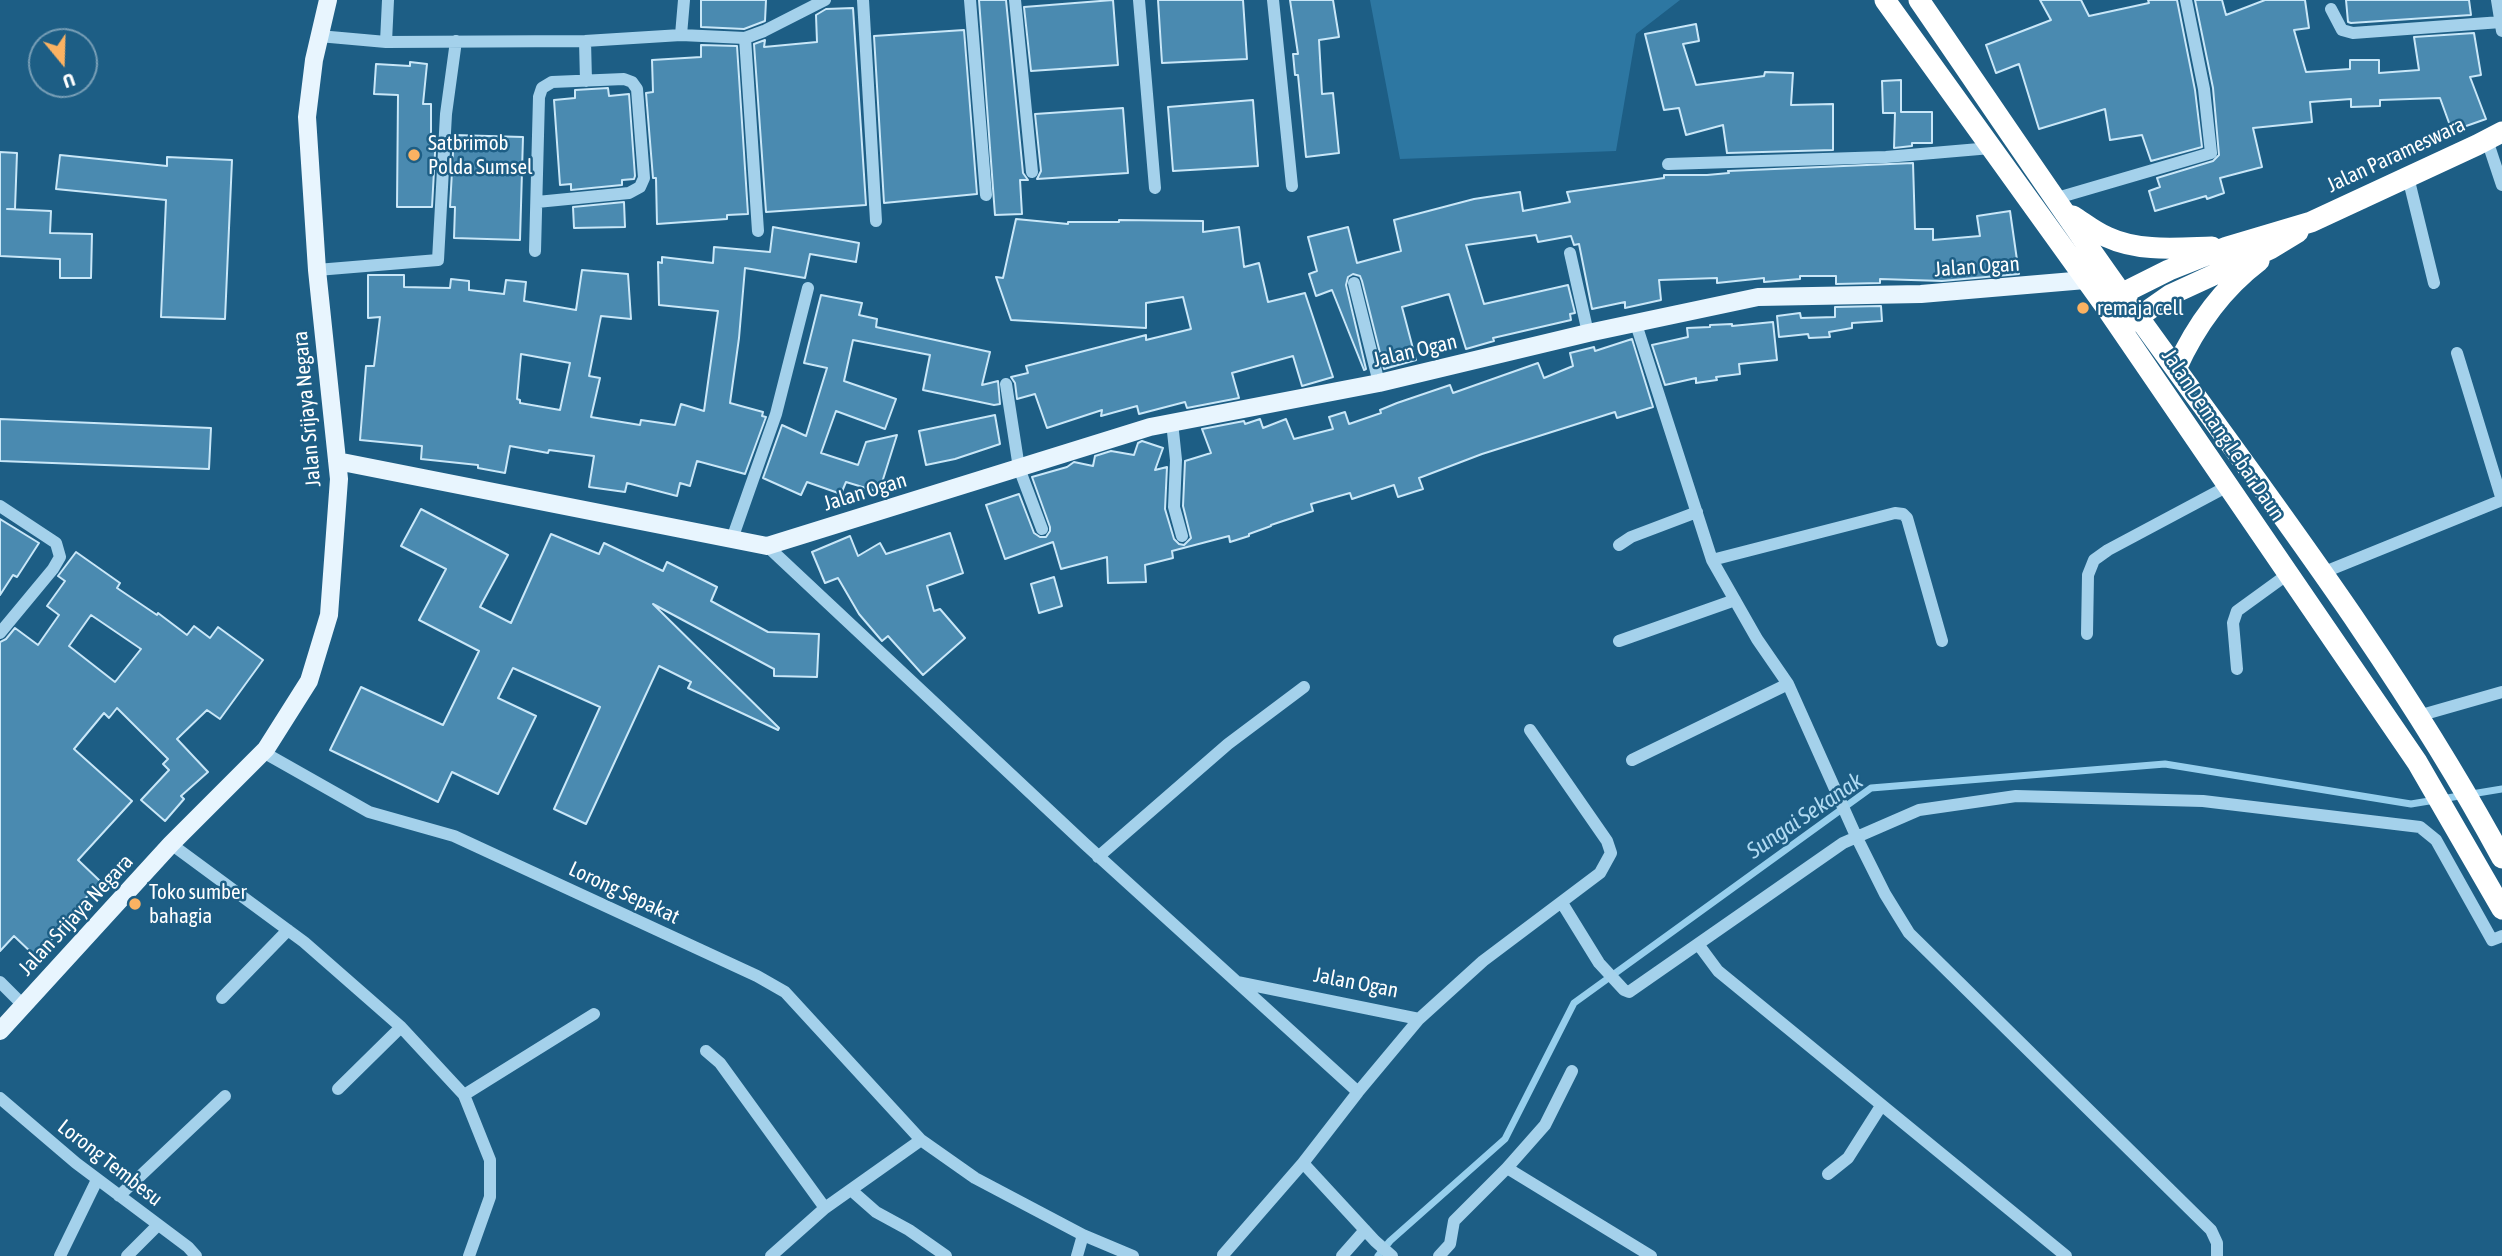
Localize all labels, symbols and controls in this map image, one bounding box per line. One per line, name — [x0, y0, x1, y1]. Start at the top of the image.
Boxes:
north arrow — [28, 28, 98, 98]
text: U — [60, 69, 78, 93]
street label: Jalan Parameswara — [2323, 112, 2469, 198]
place label: Satbrimob Polda Sumsel — [428, 130, 532, 180]
marker: Satbrimob Polda Sumsel — [406, 147, 422, 163]
street label: Jalan Ogan — [1933, 251, 2021, 283]
place label: remaja cell — [2097, 295, 2184, 321]
marker: remaja cell — [2075, 300, 2091, 316]
street label: Jalan Ogan — [1370, 329, 1460, 373]
street label: Jalan Srijaya Negara — [288, 330, 326, 488]
street label: Jalan Demang Lebar Daun — [2156, 344, 2290, 526]
street label: Jalan Ogan — [820, 467, 910, 517]
water label: Sungai Sekanak — [1742, 767, 1868, 865]
street label: Jalan Srijaya Negara — [14, 849, 138, 981]
street label: Lorong Sepakat — [565, 856, 683, 930]
place label: Toko sumber bahagia — [149, 879, 247, 929]
marker: Toko sumber bahagia — [127, 896, 143, 912]
street label: Jalan Ogan — [1312, 962, 1400, 1004]
street label: Lorong Tembesu — [53, 1114, 167, 1212]

